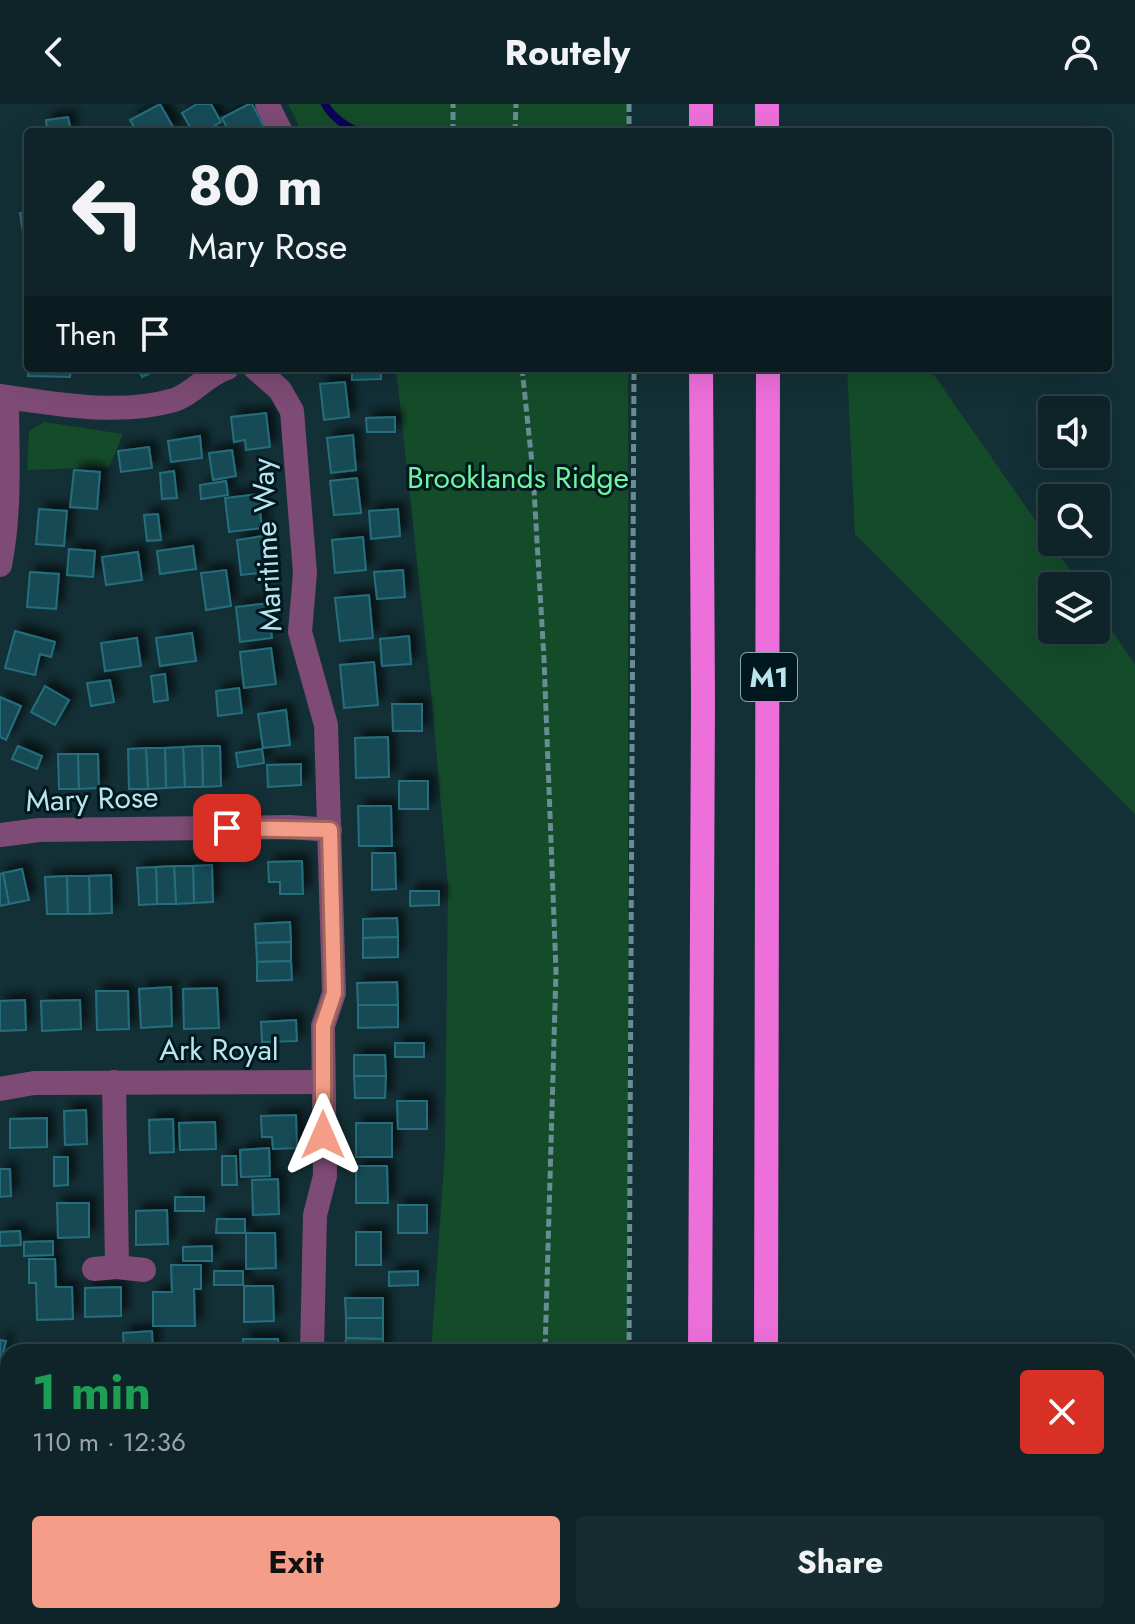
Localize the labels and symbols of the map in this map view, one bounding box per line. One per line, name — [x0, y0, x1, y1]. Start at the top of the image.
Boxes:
street label: Maritime Way — [240, 456, 293, 633]
park label: Brooklands Ridge — [407, 456, 629, 499]
road number: M1 — [741, 653, 797, 701]
street label: Mary Rose — [25, 775, 159, 822]
pin — [193, 794, 261, 862]
street label: Ark Royal — [159, 1028, 279, 1071]
position arrow — [281, 1093, 365, 1177]

